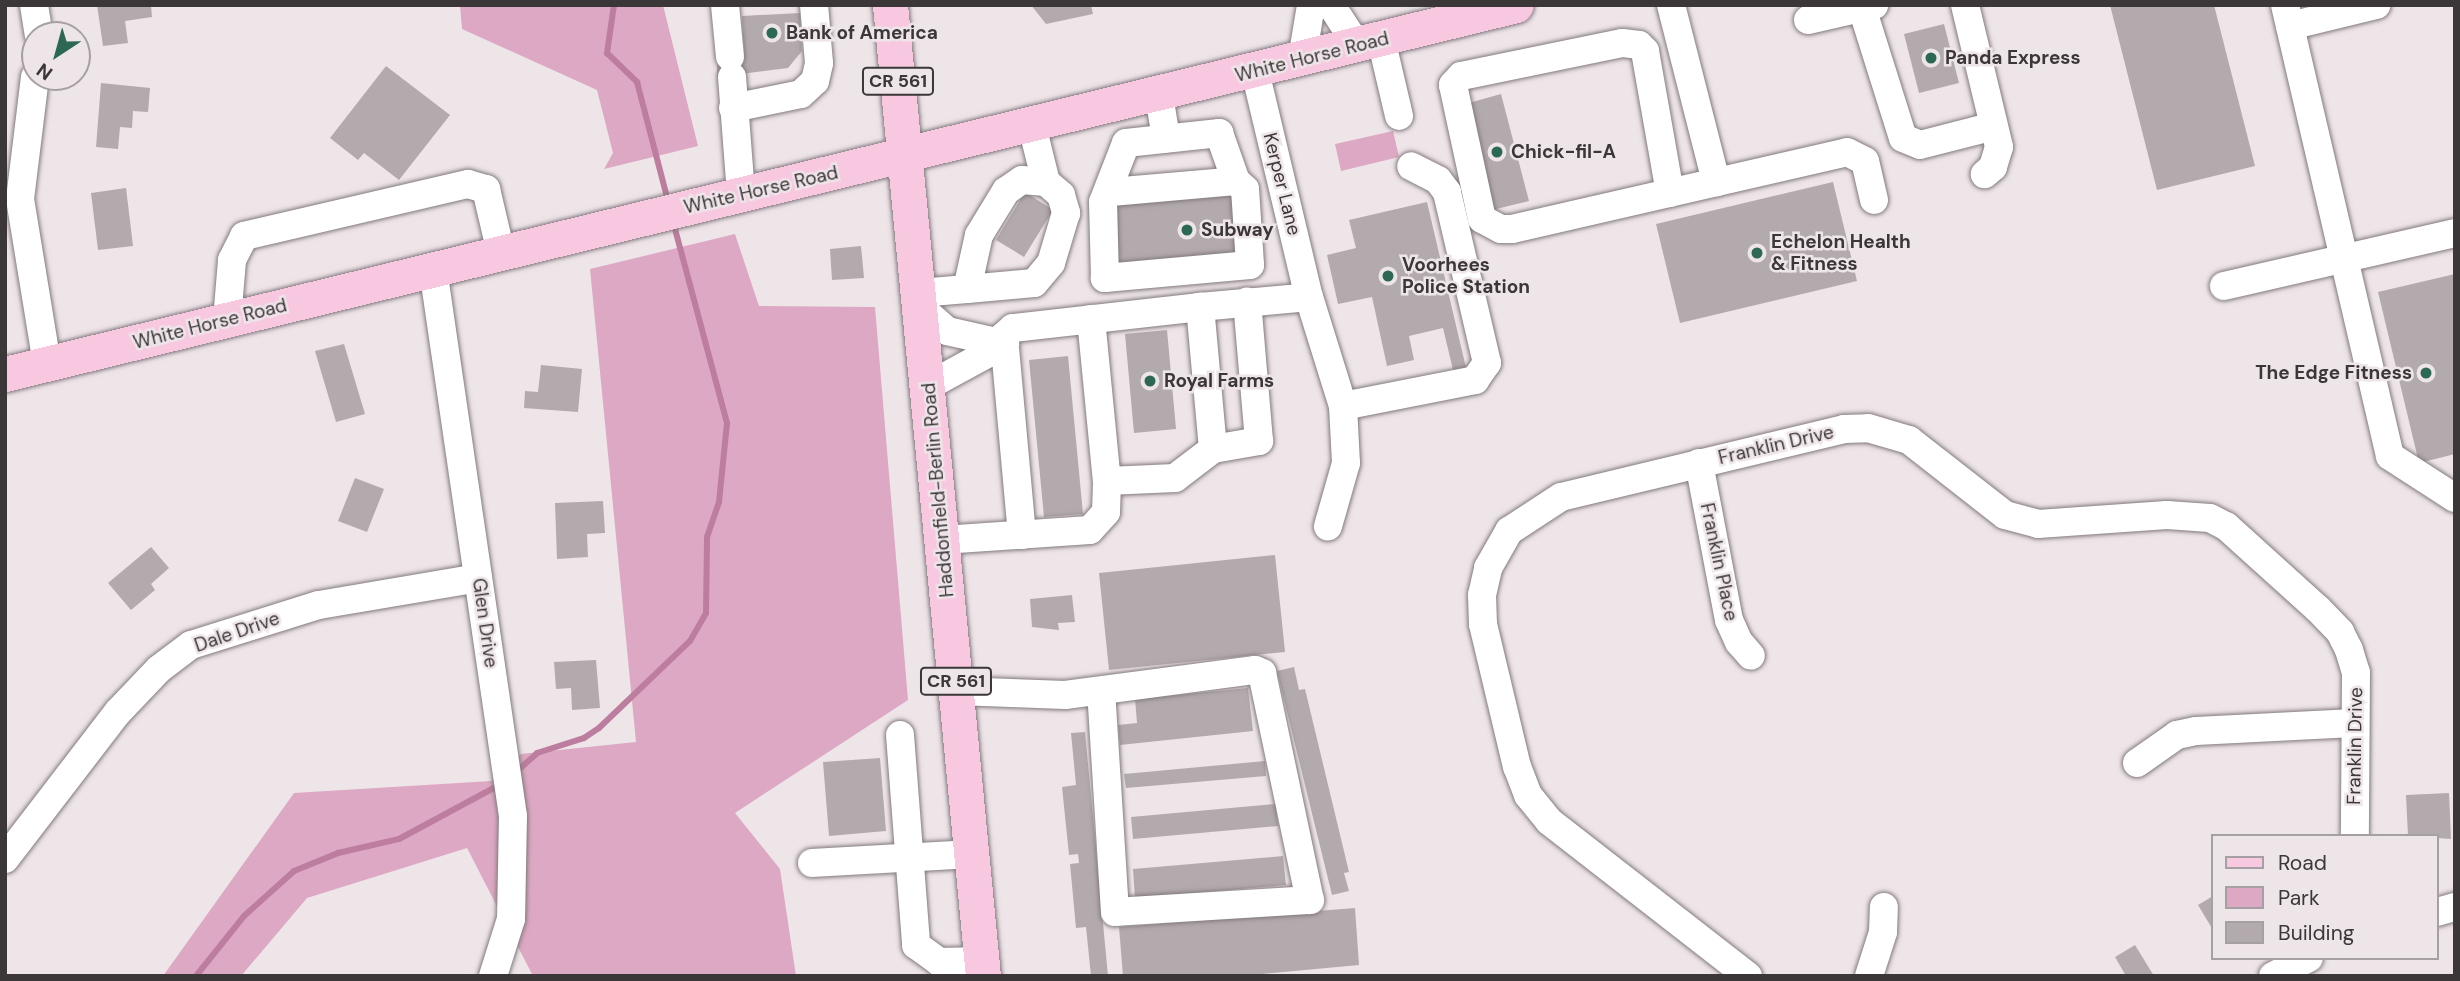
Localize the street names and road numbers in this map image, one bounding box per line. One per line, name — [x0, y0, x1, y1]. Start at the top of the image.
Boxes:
street label: White Horse Road — [1233, 27, 1391, 87]
road number: CR 561 — [861, 66, 935, 96]
street label: Kerper Lane — [1258, 130, 1306, 238]
street label: White Horse Road — [682, 161, 840, 219]
street label: White Horse Road — [131, 294, 289, 354]
street label: Haddonfield-Berlin Road — [917, 382, 959, 598]
street label: Franklin Drive — [1716, 421, 1836, 469]
street label: Franklin Place — [1695, 501, 1743, 623]
street label: Glen Drive — [467, 577, 503, 669]
street label: Dale Drive — [191, 607, 283, 657]
road number: CR 561 — [919, 666, 993, 696]
street label: Franklin Drive — [2343, 687, 2367, 805]

